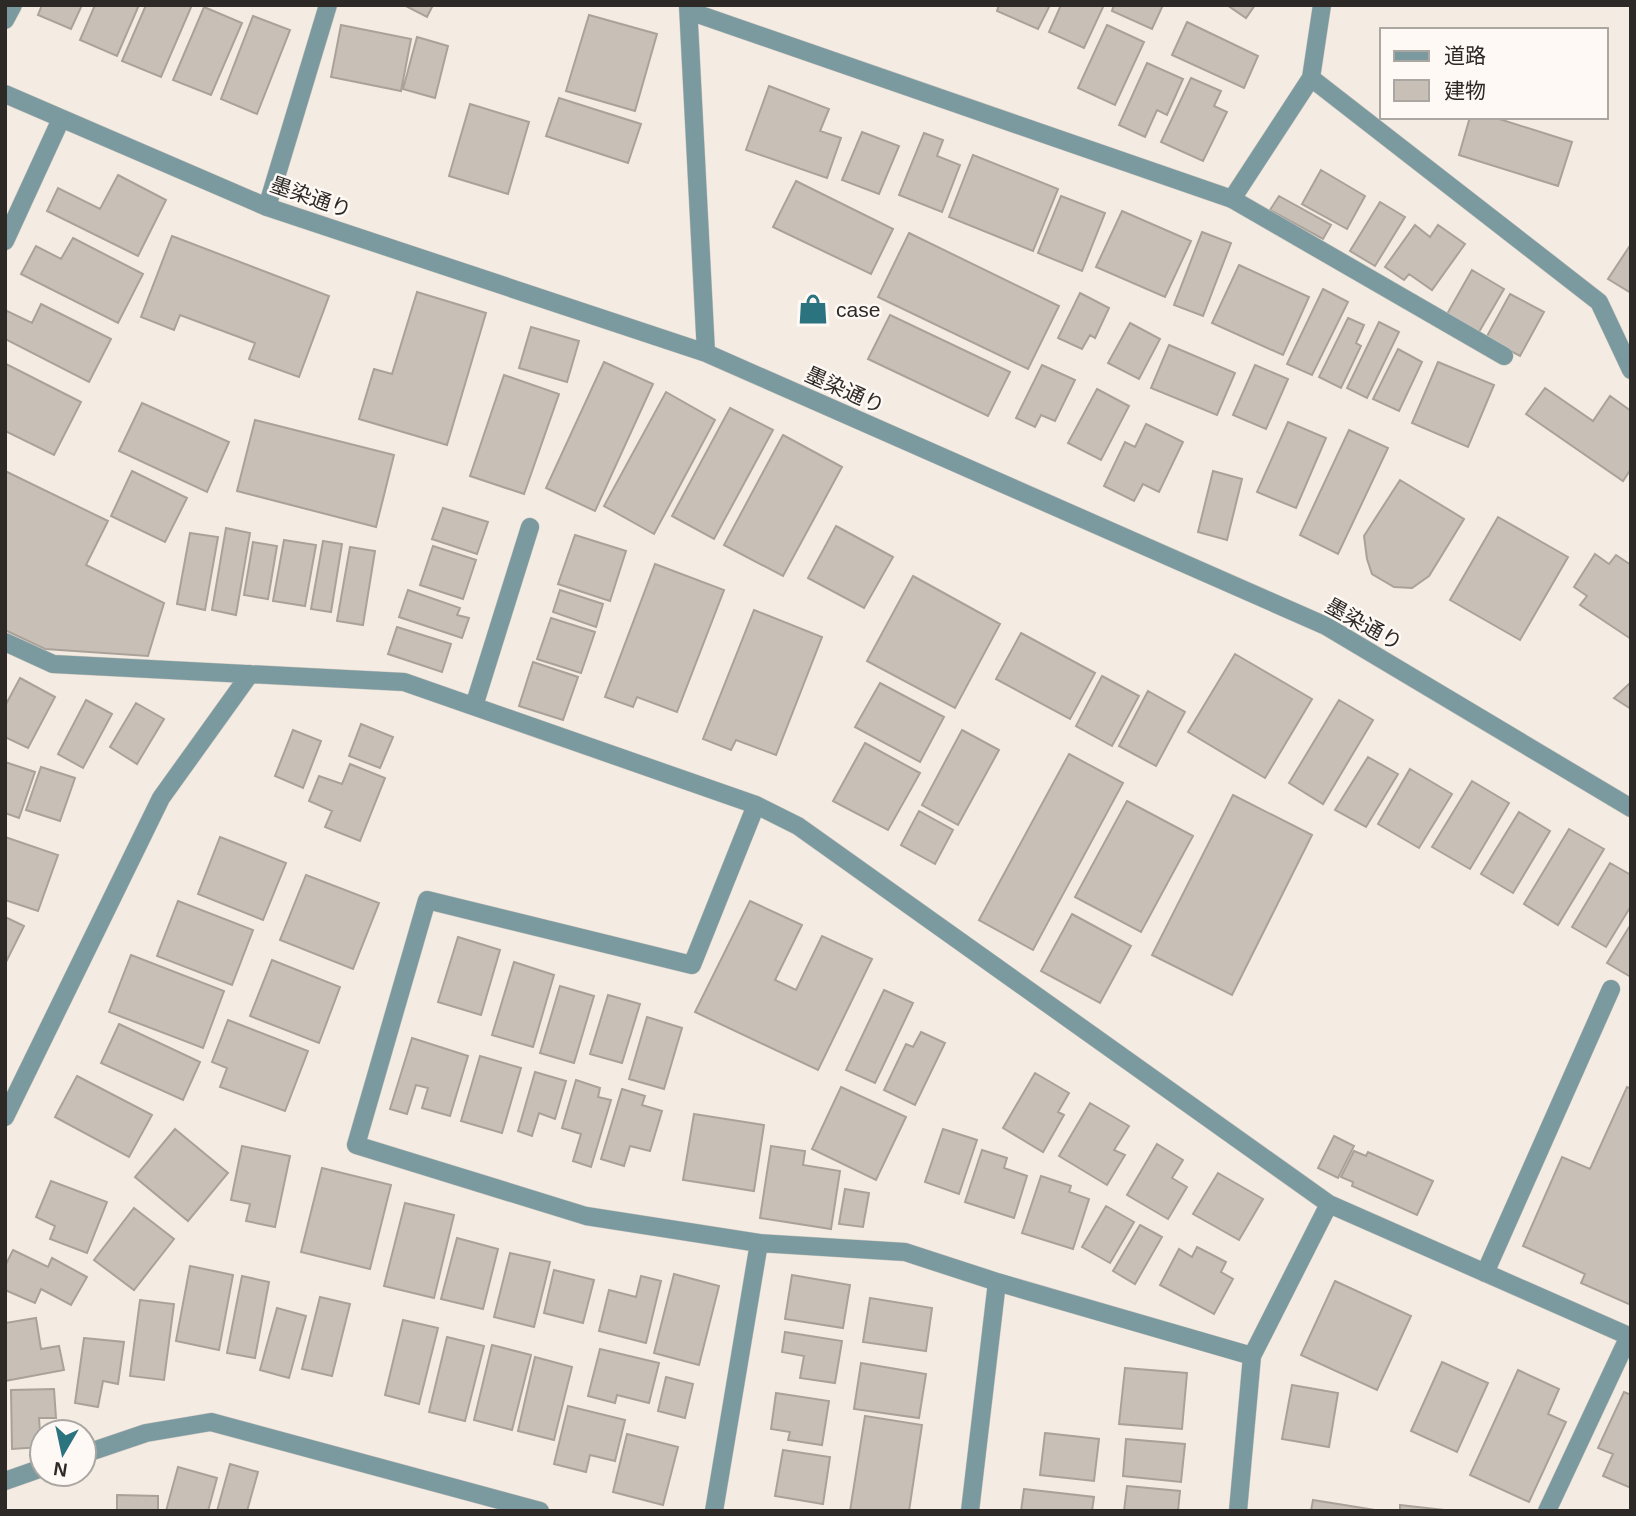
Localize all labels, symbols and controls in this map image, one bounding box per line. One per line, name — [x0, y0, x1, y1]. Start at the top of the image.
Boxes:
legend — [1380, 28, 1608, 119]
text: 道路 — [1444, 44, 1486, 67]
text: 建物 — [1444, 79, 1486, 102]
street label: 墨染通り — [268, 172, 354, 222]
shop icon: case — [796, 292, 830, 326]
place label: case — [836, 298, 880, 321]
street label: 墨染通り — [802, 362, 888, 418]
street label: 墨染通り — [1322, 594, 1406, 654]
north arrow — [28, 1418, 98, 1488]
text: N — [52, 1458, 69, 1481]

